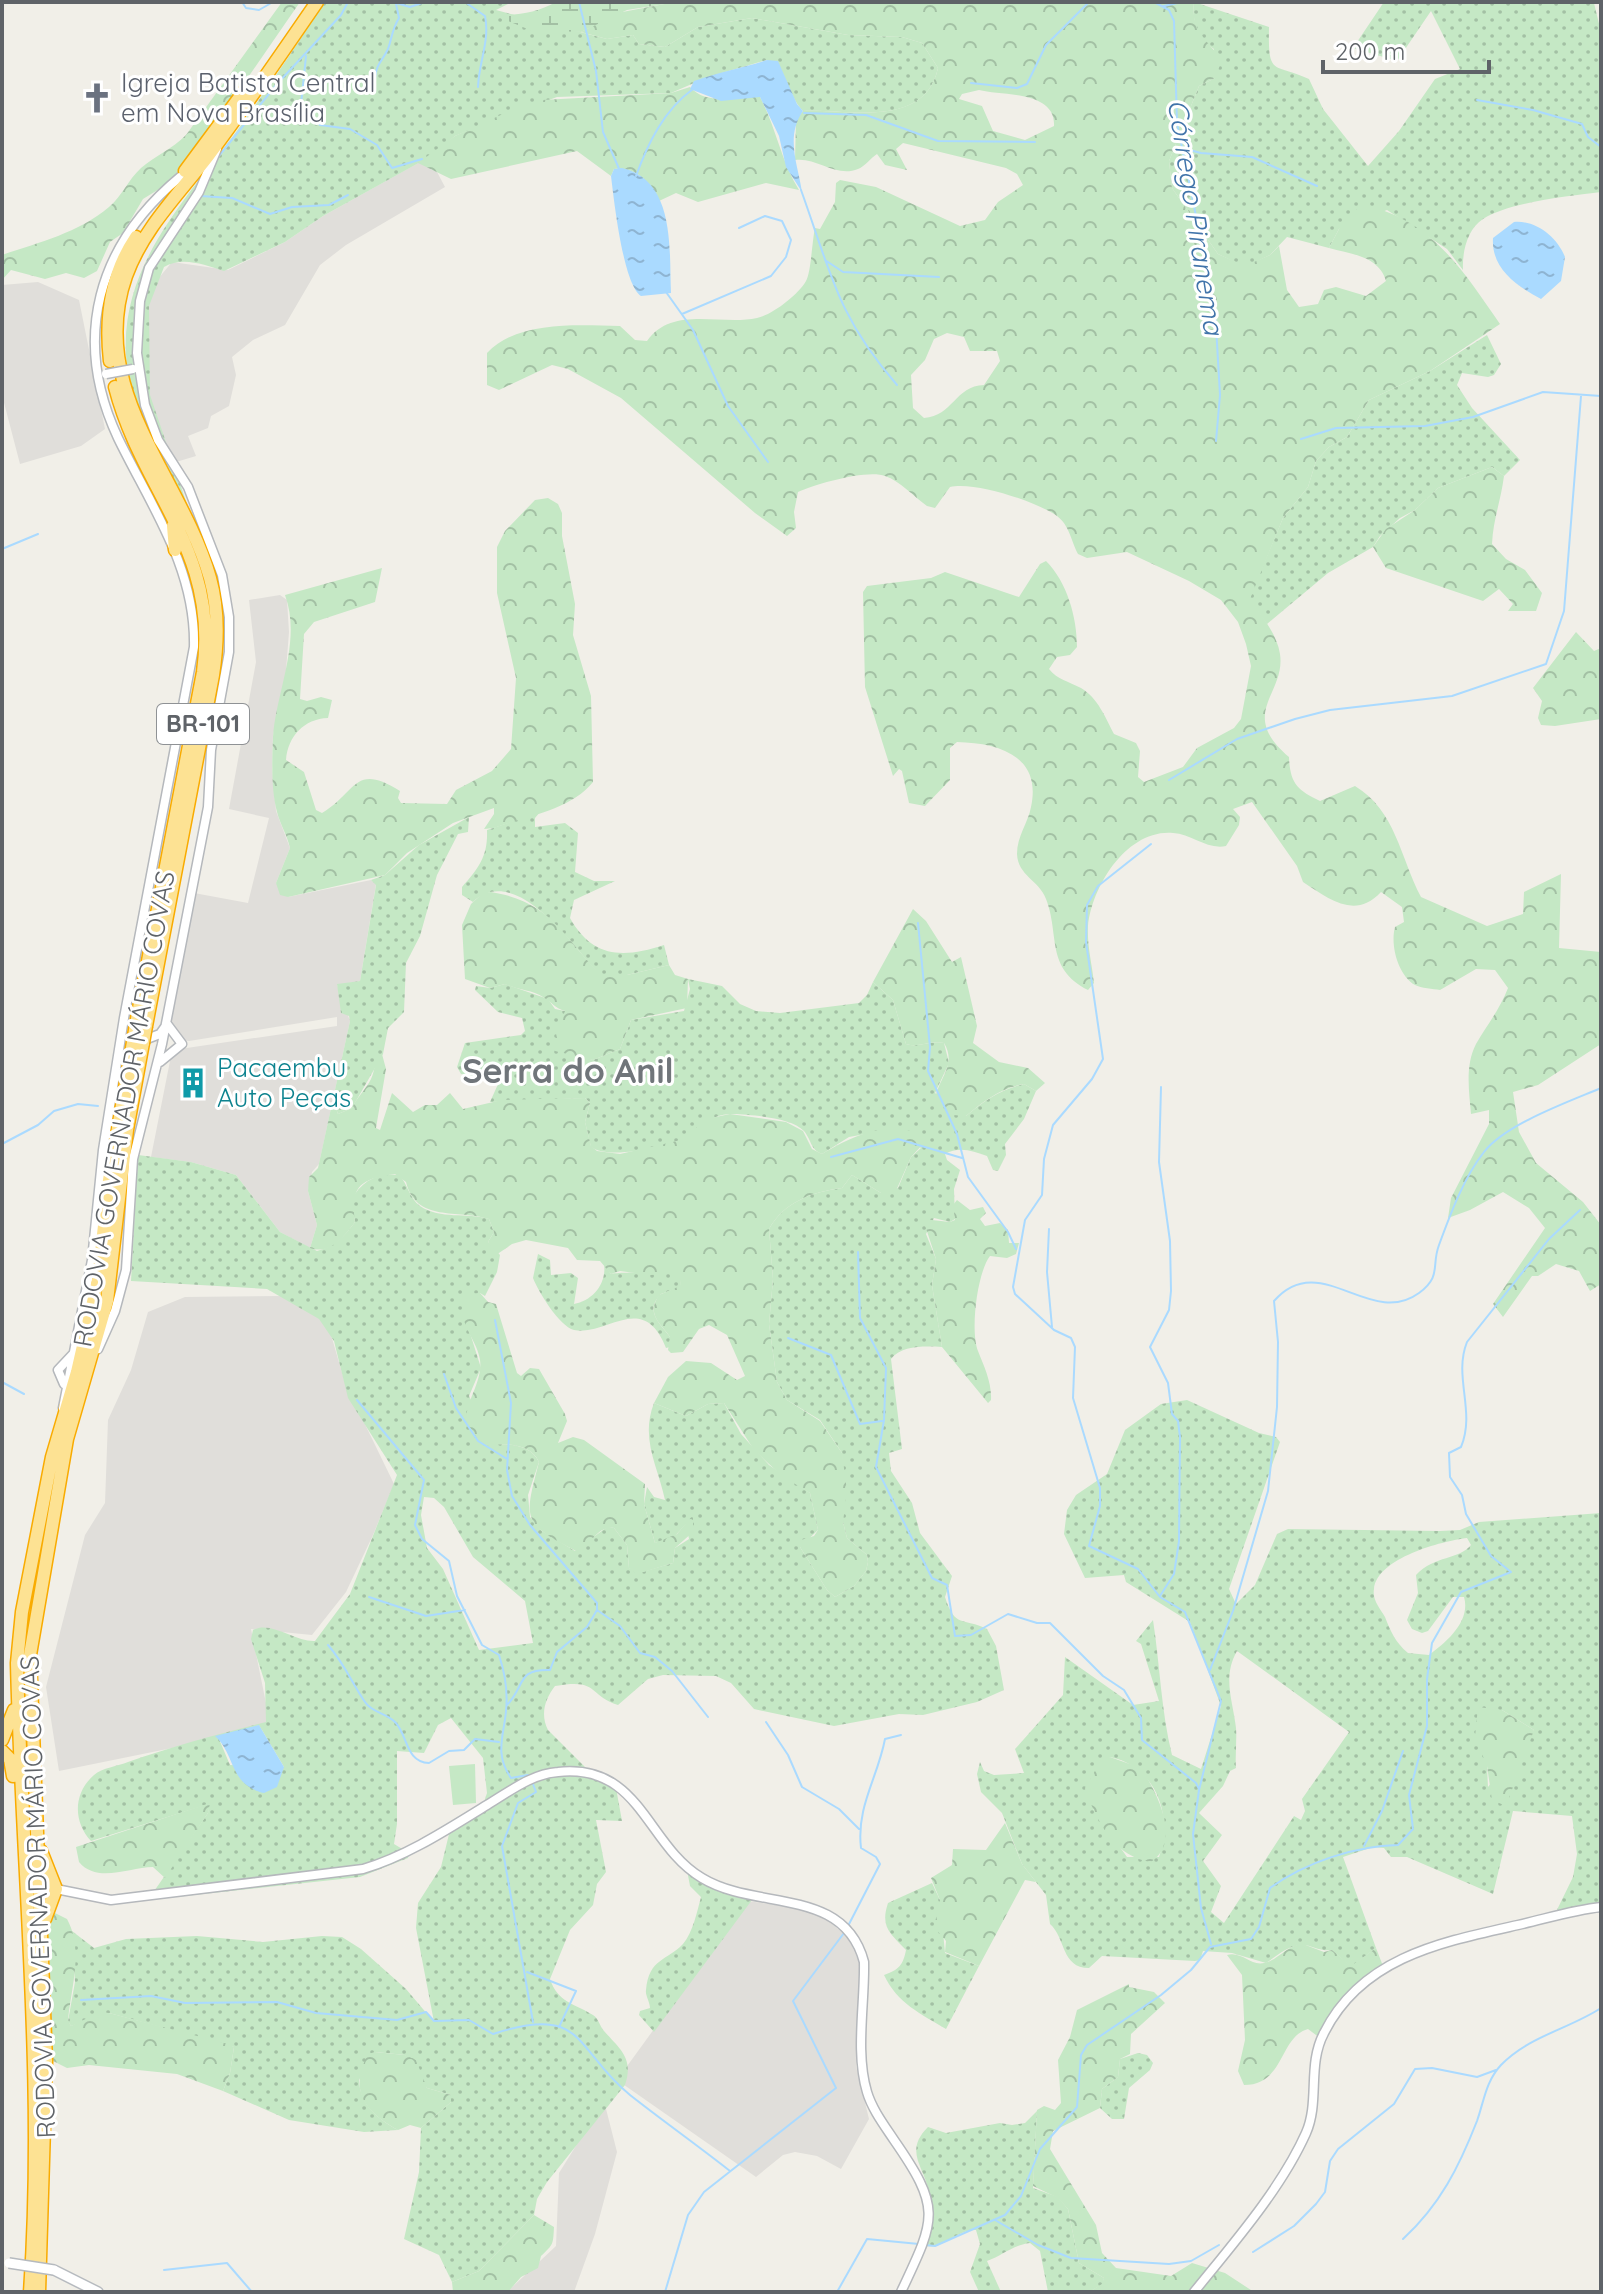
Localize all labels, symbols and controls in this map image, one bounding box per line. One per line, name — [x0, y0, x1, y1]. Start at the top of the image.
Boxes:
scale bar — [1323, 24, 1489, 74]
text: 200 m — [1335, 36, 1405, 66]
place label: Igreja Batista Central em Nova Brasília — [121, 66, 376, 129]
church icon: Igreja Batista Central em Nova Brasília — [80, 81, 114, 115]
water label: Córrego Piranema — [1161, 97, 1233, 339]
road number: BR-101 — [157, 704, 249, 744]
street label: RODOVIA GOVERNADOR MÁRIO COVAS — [65, 868, 182, 1350]
district label: Serra do Anil — [462, 1049, 674, 1092]
place label: Pacaembu Auto Peças — [217, 1051, 351, 1114]
building icon: Pacaembu Auto Peças — [176, 1066, 210, 1100]
street label: RODOVIA GOVERNADOR MÁRIO COVAS — [13, 1655, 62, 2139]

